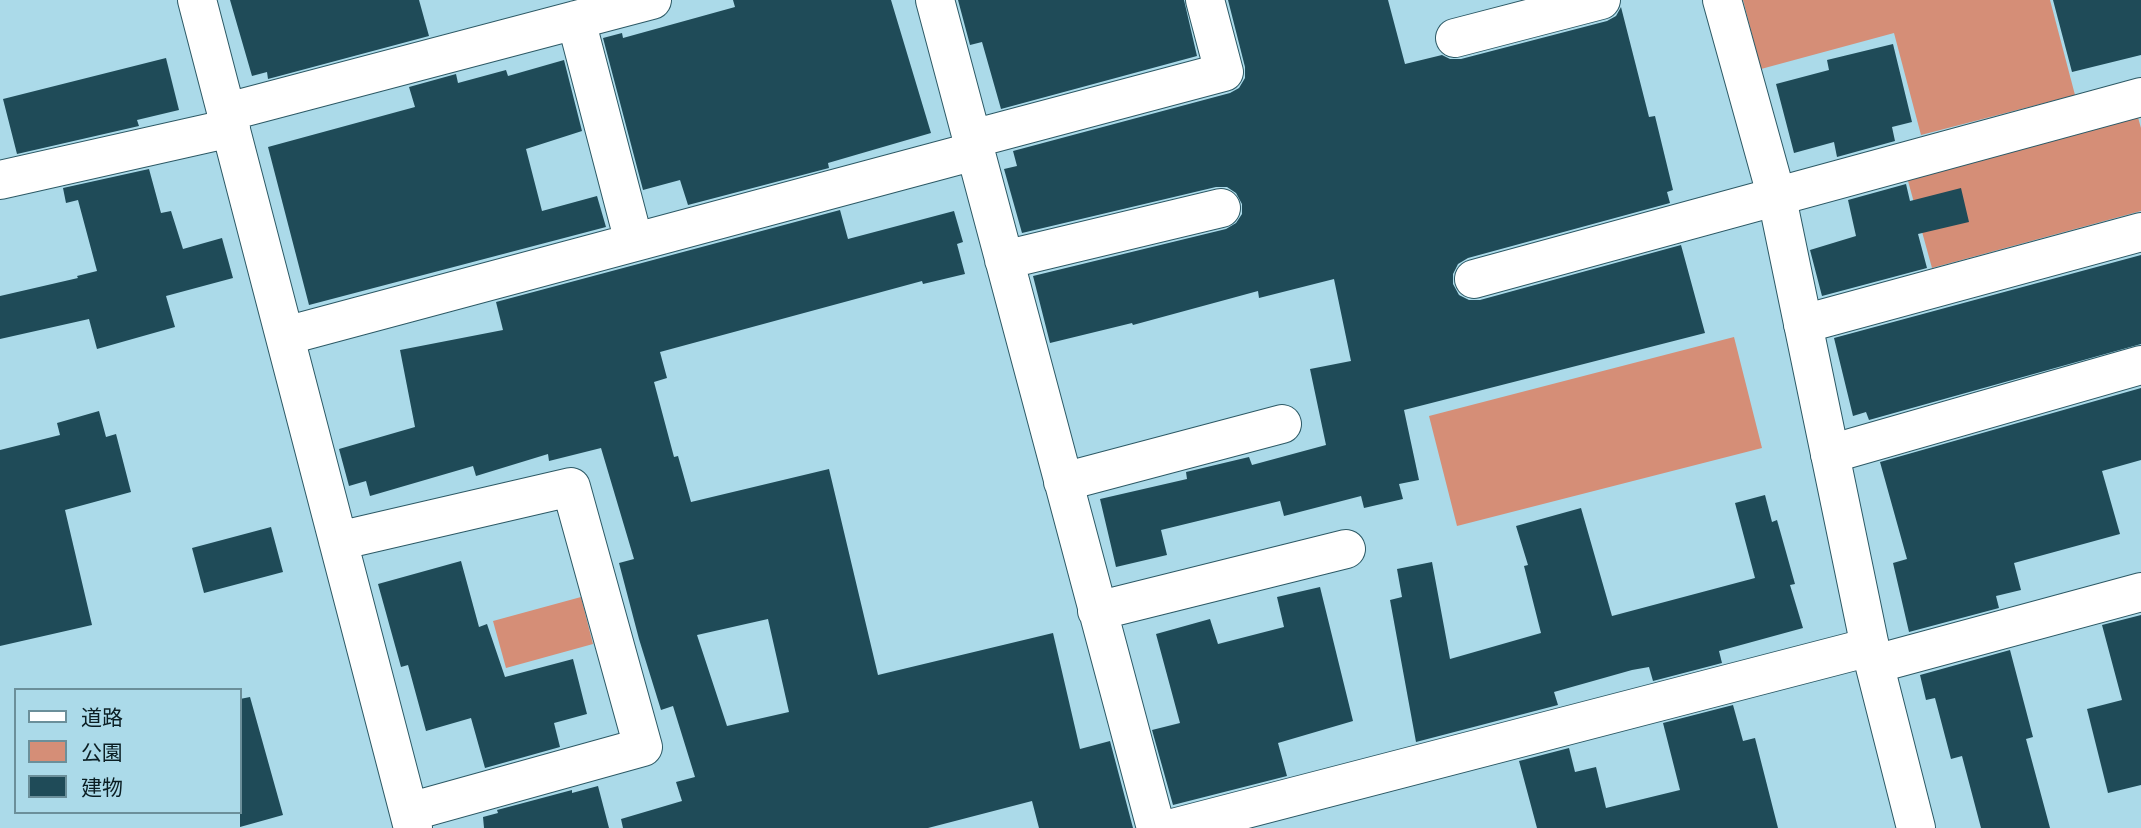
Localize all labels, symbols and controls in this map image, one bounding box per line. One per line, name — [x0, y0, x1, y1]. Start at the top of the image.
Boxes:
legend — [14, 688, 242, 814]
text: 道路 — [81, 704, 123, 732]
text: 公園 — [81, 739, 123, 767]
text: 建物 — [81, 774, 123, 802]

